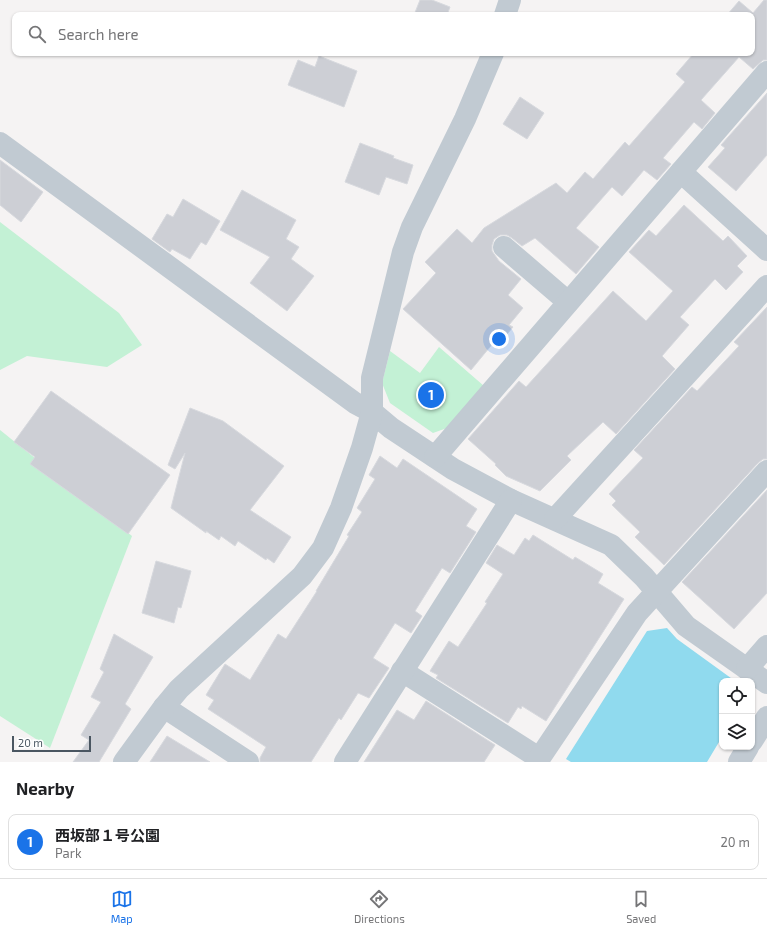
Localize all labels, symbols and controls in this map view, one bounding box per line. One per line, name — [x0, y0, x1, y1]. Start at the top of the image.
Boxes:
search box — [12, 12, 755, 56]
icon: search — [26, 23, 48, 45]
text: Search here — [58, 25, 139, 43]
your location — [489, 329, 509, 349]
pin: 1 — [418, 380, 444, 410]
map controls — [719, 678, 755, 750]
button: locate — [719, 678, 755, 714]
button: layers — [719, 714, 755, 750]
scale bar — [12, 734, 91, 753]
text: 20 m — [18, 736, 43, 749]
text: Nearby — [16, 778, 74, 798]
text: 西坂部１号公園 — [55, 826, 160, 844]
text: 1 — [27, 834, 33, 850]
text: 20 m — [721, 834, 750, 850]
text: Park — [55, 845, 82, 861]
tab: Map — [111, 888, 133, 925]
tab: Directions — [354, 888, 405, 925]
tab: Saved — [626, 888, 656, 925]

